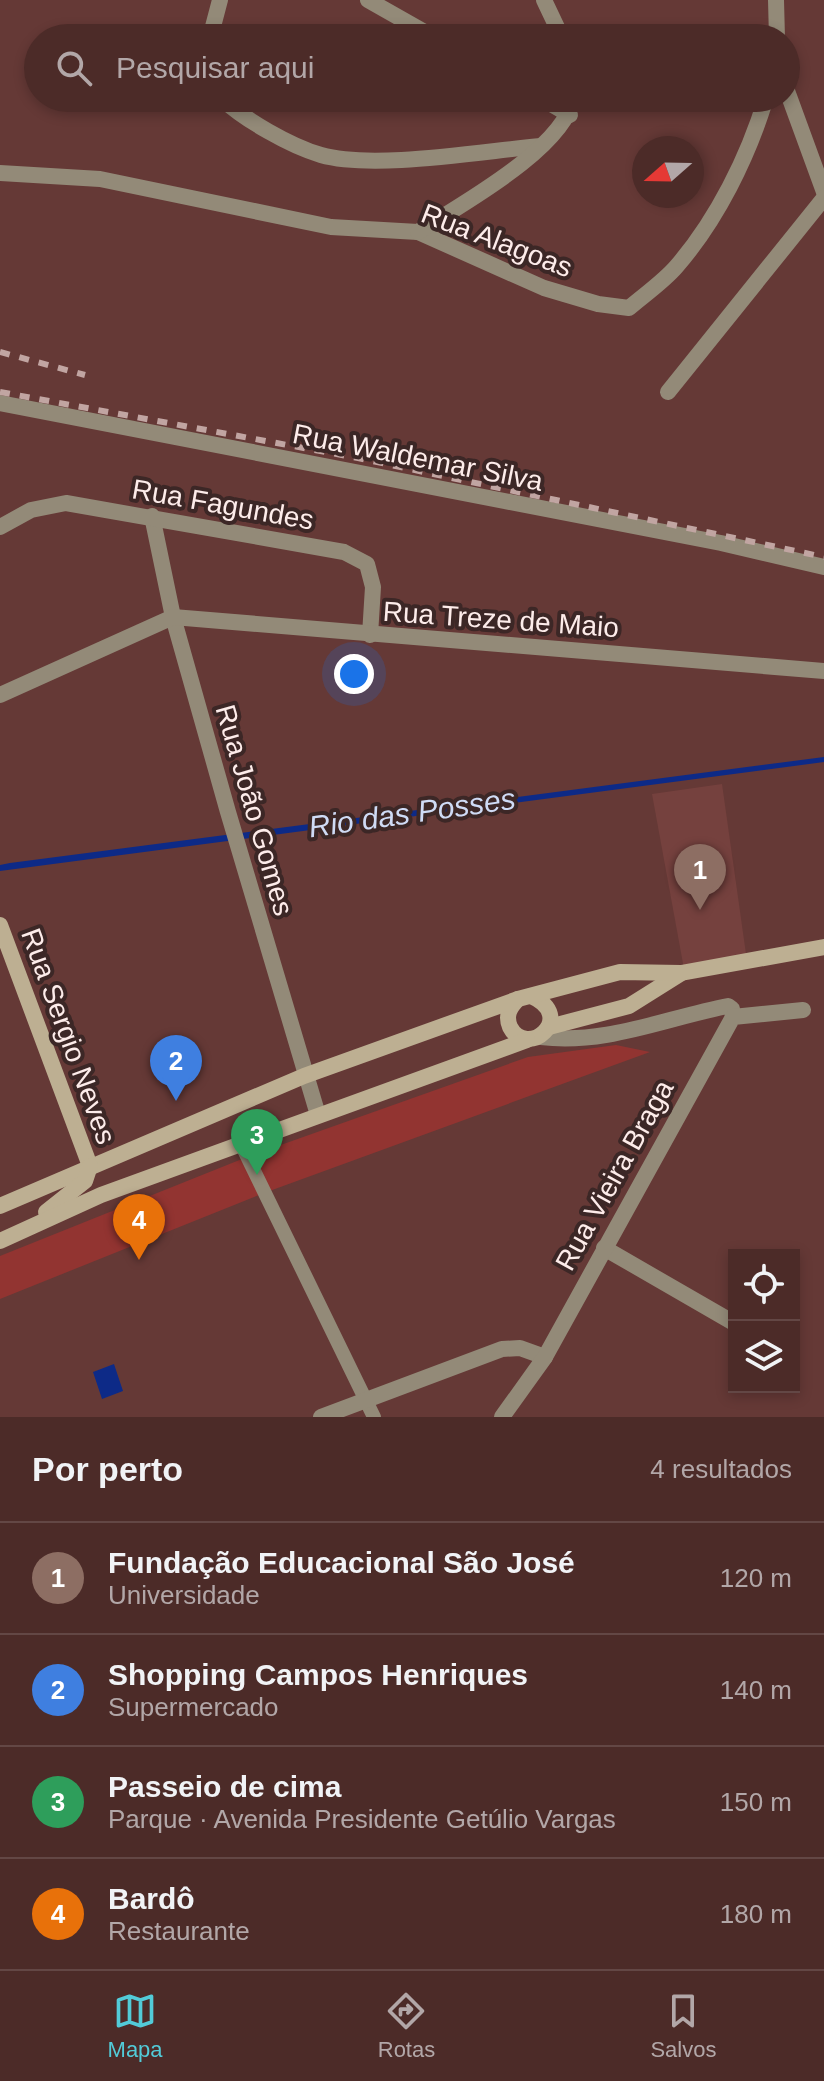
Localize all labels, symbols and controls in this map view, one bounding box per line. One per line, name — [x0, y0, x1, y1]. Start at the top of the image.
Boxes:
search box — [24, 24, 800, 112]
icon: search — [52, 46, 96, 90]
text: Pesquisar aqui — [116, 51, 314, 84]
north arrow — [632, 136, 704, 208]
street label: Rua Alagoas — [417, 198, 577, 283]
street label: Rua Waldemar Silva — [290, 418, 546, 497]
street label: Rua Fagundes — [130, 473, 316, 536]
street label: Rua Treze de Maio — [382, 596, 620, 643]
your location — [334, 654, 374, 694]
street label: Rua João Gomes — [210, 701, 299, 919]
water label: Rio das Posses — [306, 782, 517, 843]
pin: 1 — [674, 844, 726, 910]
street label: Rua Sergio Neves — [15, 924, 122, 1148]
pin: 2 — [150, 1035, 202, 1101]
street label: Rua Vieira Braga — [549, 1074, 680, 1276]
pin: 3 — [231, 1109, 283, 1175]
pin: 4 — [113, 1194, 165, 1260]
map controls — [728, 1249, 800, 1393]
button: locate — [728, 1249, 800, 1321]
button: layers — [728, 1321, 800, 1393]
text: Por perto — [32, 1450, 183, 1488]
text: 4 resultados — [650, 1454, 792, 1484]
text: Fundação Educacional São José — [108, 1546, 575, 1579]
text: 1 — [51, 1563, 65, 1593]
text: 120 m — [720, 1563, 792, 1593]
text: Universidade — [108, 1580, 260, 1610]
text: Shopping Campos Henriques — [108, 1658, 528, 1691]
text: 2 — [51, 1675, 65, 1705]
text: 140 m — [720, 1675, 792, 1705]
text: Supermercado — [108, 1692, 279, 1722]
text: Passeio de cima — [108, 1770, 341, 1803]
text: 3 — [51, 1787, 65, 1817]
text: 150 m — [720, 1787, 792, 1817]
text: Parque · Avenida Presidente Getúlio Vargas — [108, 1804, 616, 1834]
text: Bardô — [108, 1882, 195, 1915]
text: 4 — [51, 1899, 65, 1929]
text: 180 m — [720, 1899, 792, 1929]
text: Restaurante — [108, 1916, 250, 1946]
tab: Mapa — [108, 1989, 163, 2063]
tab: Rotas — [378, 1989, 435, 2063]
tab: Salvos — [650, 1989, 716, 2063]

